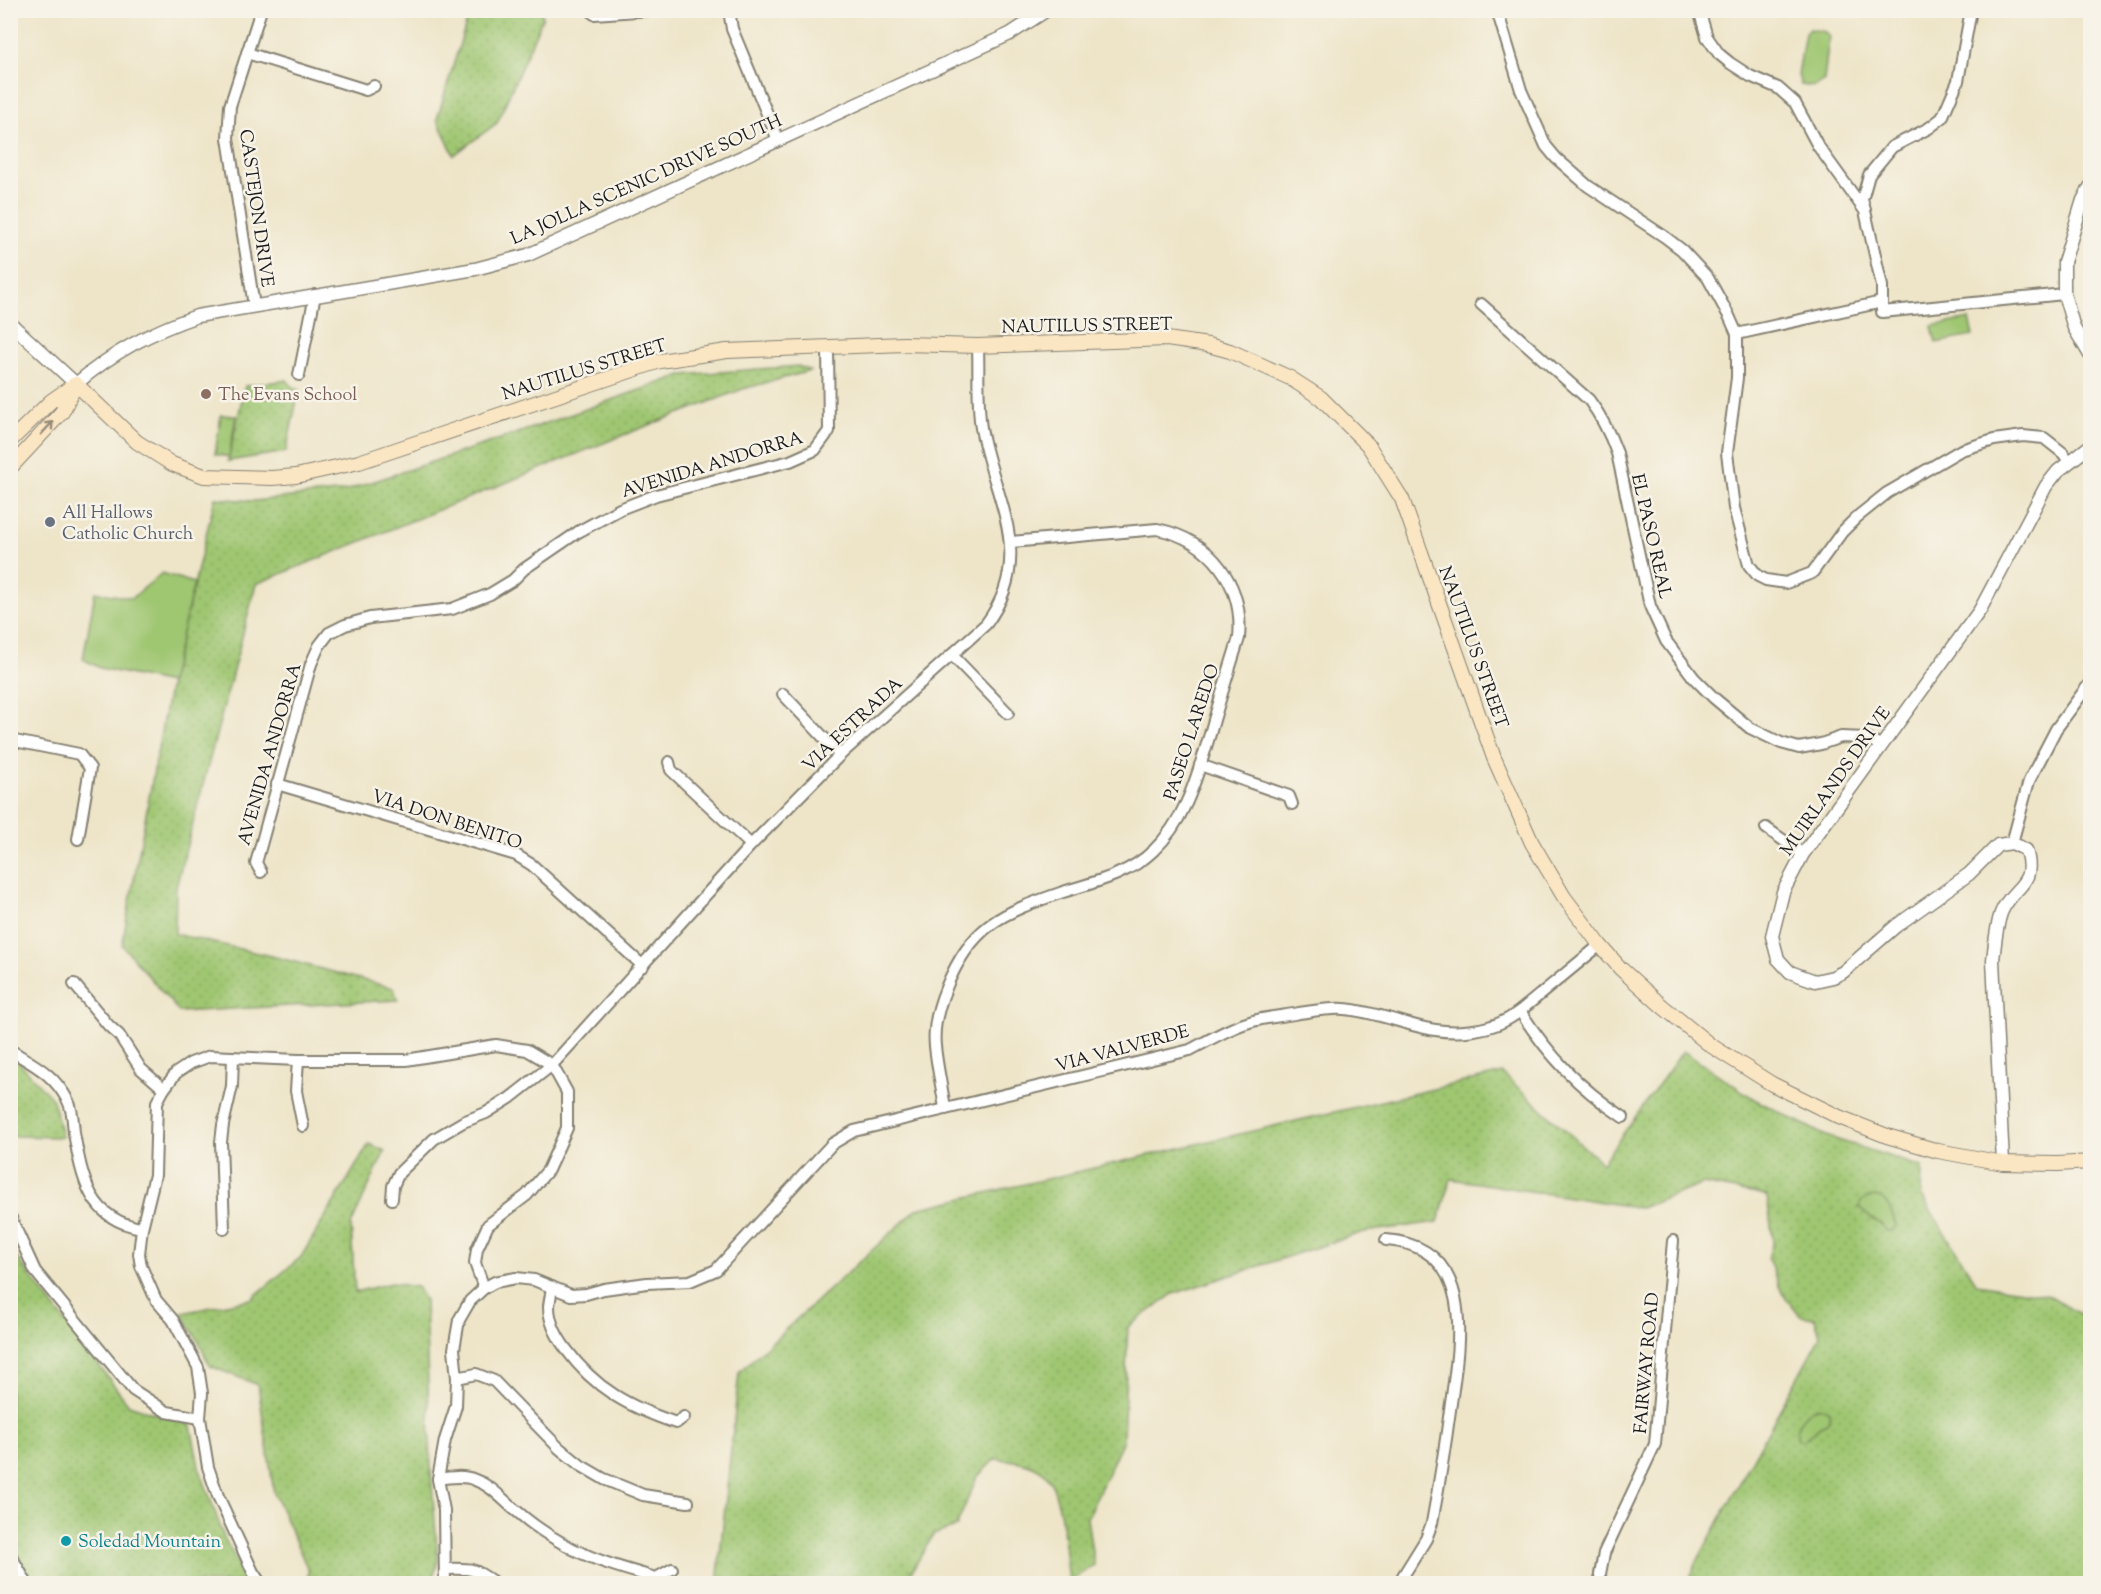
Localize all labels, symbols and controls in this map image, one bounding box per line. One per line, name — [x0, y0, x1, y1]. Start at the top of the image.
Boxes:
street label: LA JOLLA SCENIC DRIVE SOUTH — [507, 109, 787, 253]
street label: CASTEJON DRIVE — [231, 128, 279, 289]
street label: NAUTILUS STREET — [1001, 313, 1173, 341]
street label: NAUTILUS STREET — [499, 333, 671, 408]
place label: The Evans School — [218, 383, 357, 409]
marker: The Evans School — [199, 387, 213, 401]
one-way arrow — [40, 421, 54, 436]
street label: AVENIDA ANDORRA — [619, 426, 807, 506]
street label: EL PASO REAL — [1623, 471, 1677, 602]
place label: All Hallows Catholic Church — [62, 501, 194, 548]
marker: All Hallows Catholic Church — [43, 515, 57, 529]
street label: NAUTILUS STREET — [1431, 563, 1514, 733]
street label: AVENIDA ANDORRA — [232, 660, 310, 849]
street label: PASEO LAREDO — [1159, 661, 1227, 804]
street label: VIA ESTRADA — [797, 672, 910, 779]
street label: MUIRLANDS DRIVE — [1775, 702, 1898, 862]
street label: VIA DON BENITO — [368, 784, 525, 858]
street label: VIA VALVERDE — [1053, 1020, 1192, 1080]
street label: FAIRWAY ROAD — [1629, 1291, 1667, 1435]
place label: Soledad Mountain — [78, 1530, 221, 1556]
marker: Soledad Mountain — [59, 1534, 73, 1548]

